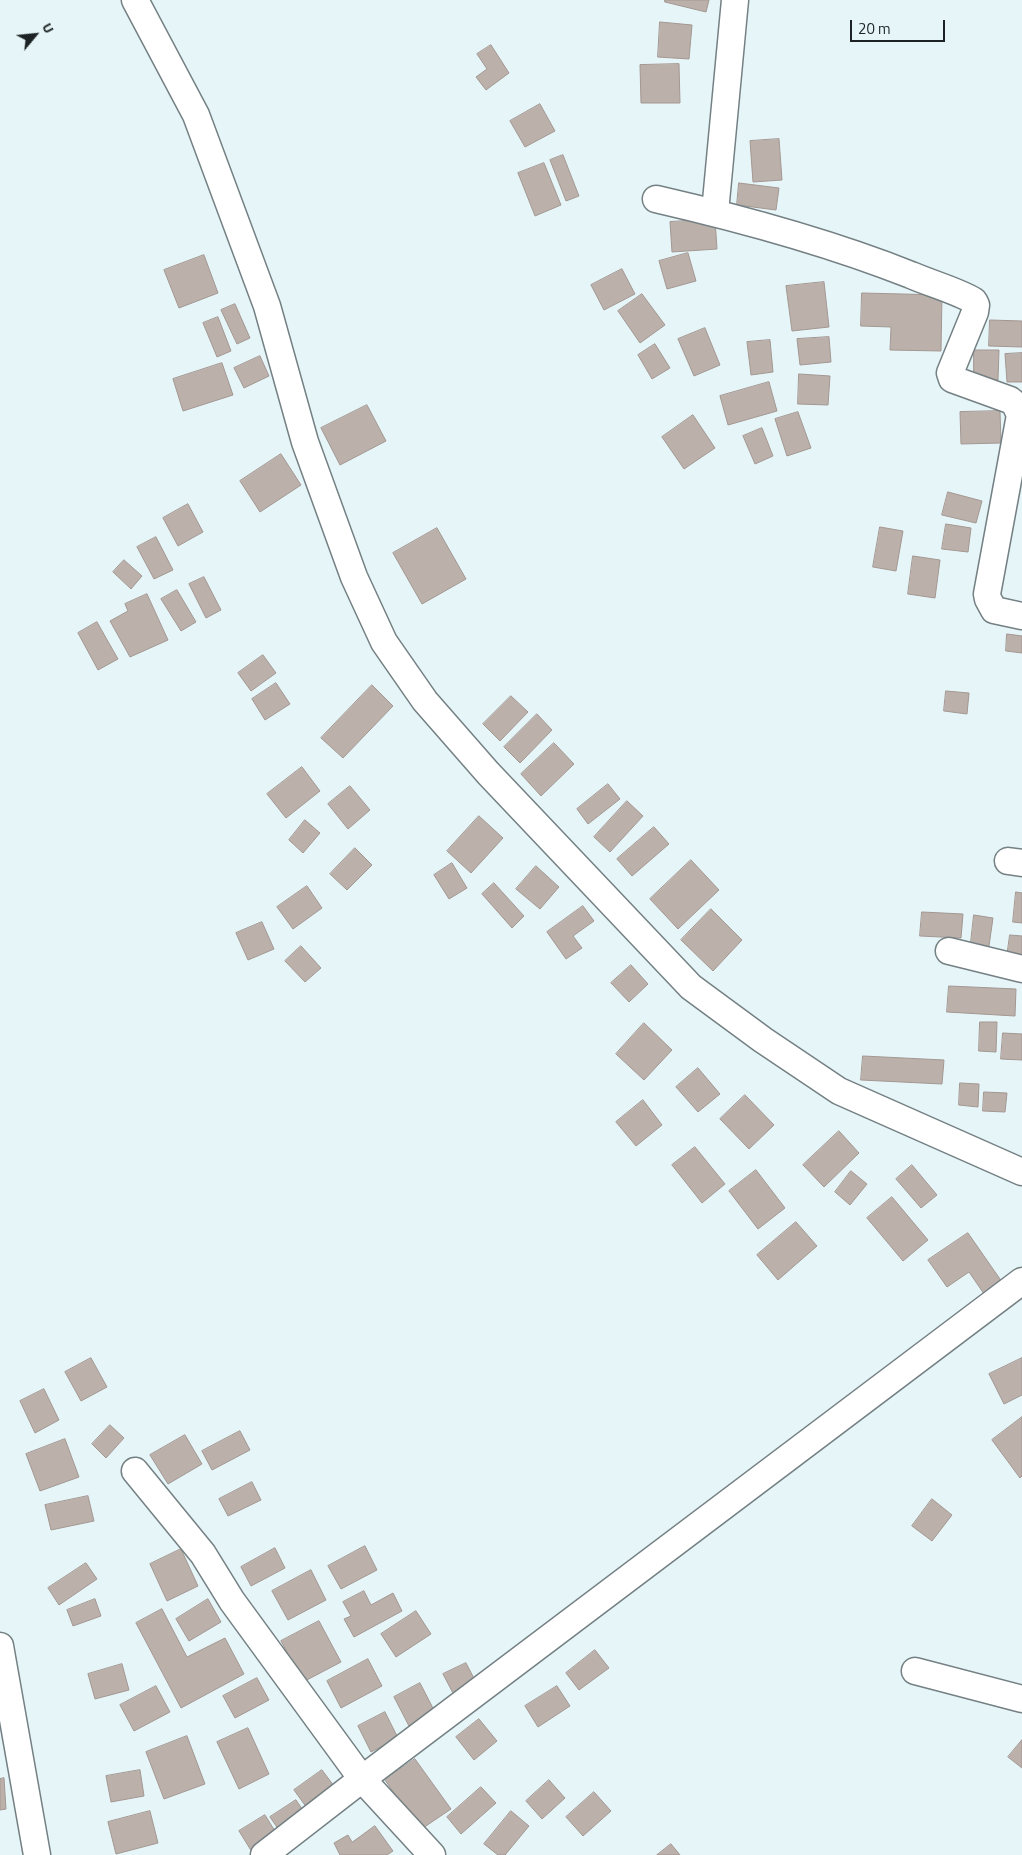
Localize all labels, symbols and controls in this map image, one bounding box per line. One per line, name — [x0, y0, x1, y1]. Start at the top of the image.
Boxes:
north arrow — [10, 10, 60, 60]
scale bar — [852, 10, 947, 42]
text: 20 m — [858, 17, 891, 40]
text: U — [37, 19, 60, 37]

